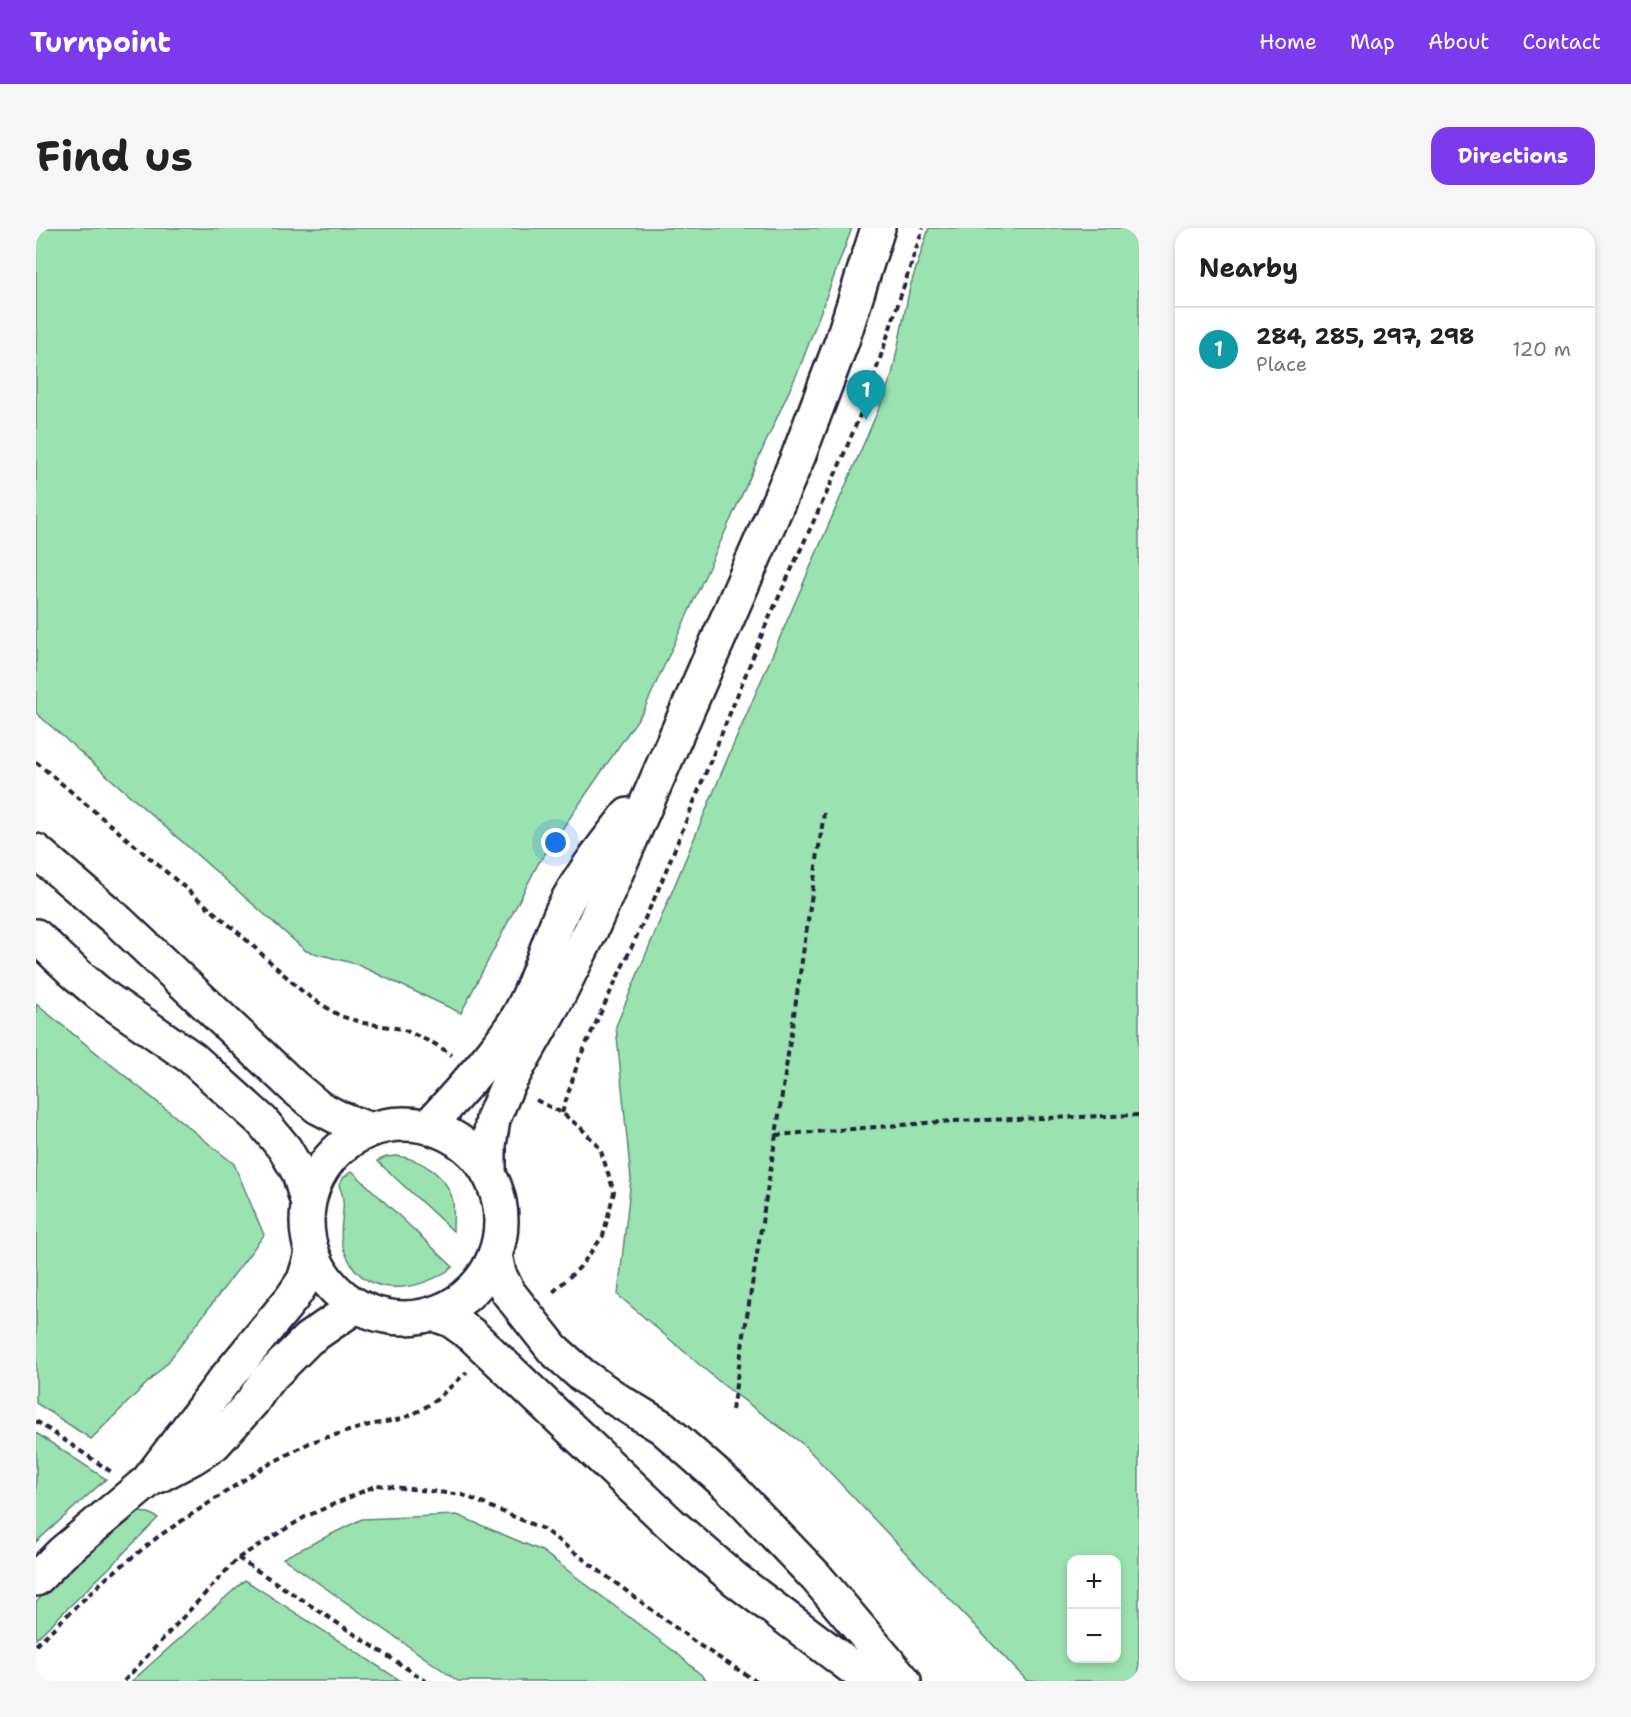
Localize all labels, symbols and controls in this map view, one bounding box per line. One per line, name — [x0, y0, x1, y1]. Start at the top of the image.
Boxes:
text: Turnpoint — [30, 23, 171, 61]
text: Home — [1259, 28, 1317, 56]
text: Map — [1350, 28, 1395, 56]
text: About — [1428, 28, 1489, 56]
text: Contact — [1522, 28, 1601, 56]
button: Directions — [1431, 127, 1595, 185]
text: Find us — [36, 128, 193, 184]
text: Nearby — [1199, 250, 1298, 285]
text: 284, 285, 297, 298 — [1256, 322, 1474, 351]
text: 1 — [1214, 336, 1223, 362]
text: 120 m — [1512, 336, 1571, 362]
text: Place — [1256, 351, 1307, 377]
pin: 1 — [846, 370, 886, 420]
your location — [541, 828, 570, 857]
map controls — [1067, 1555, 1121, 1663]
button: + — [1067, 1555, 1121, 1609]
button: − — [1067, 1609, 1121, 1663]

